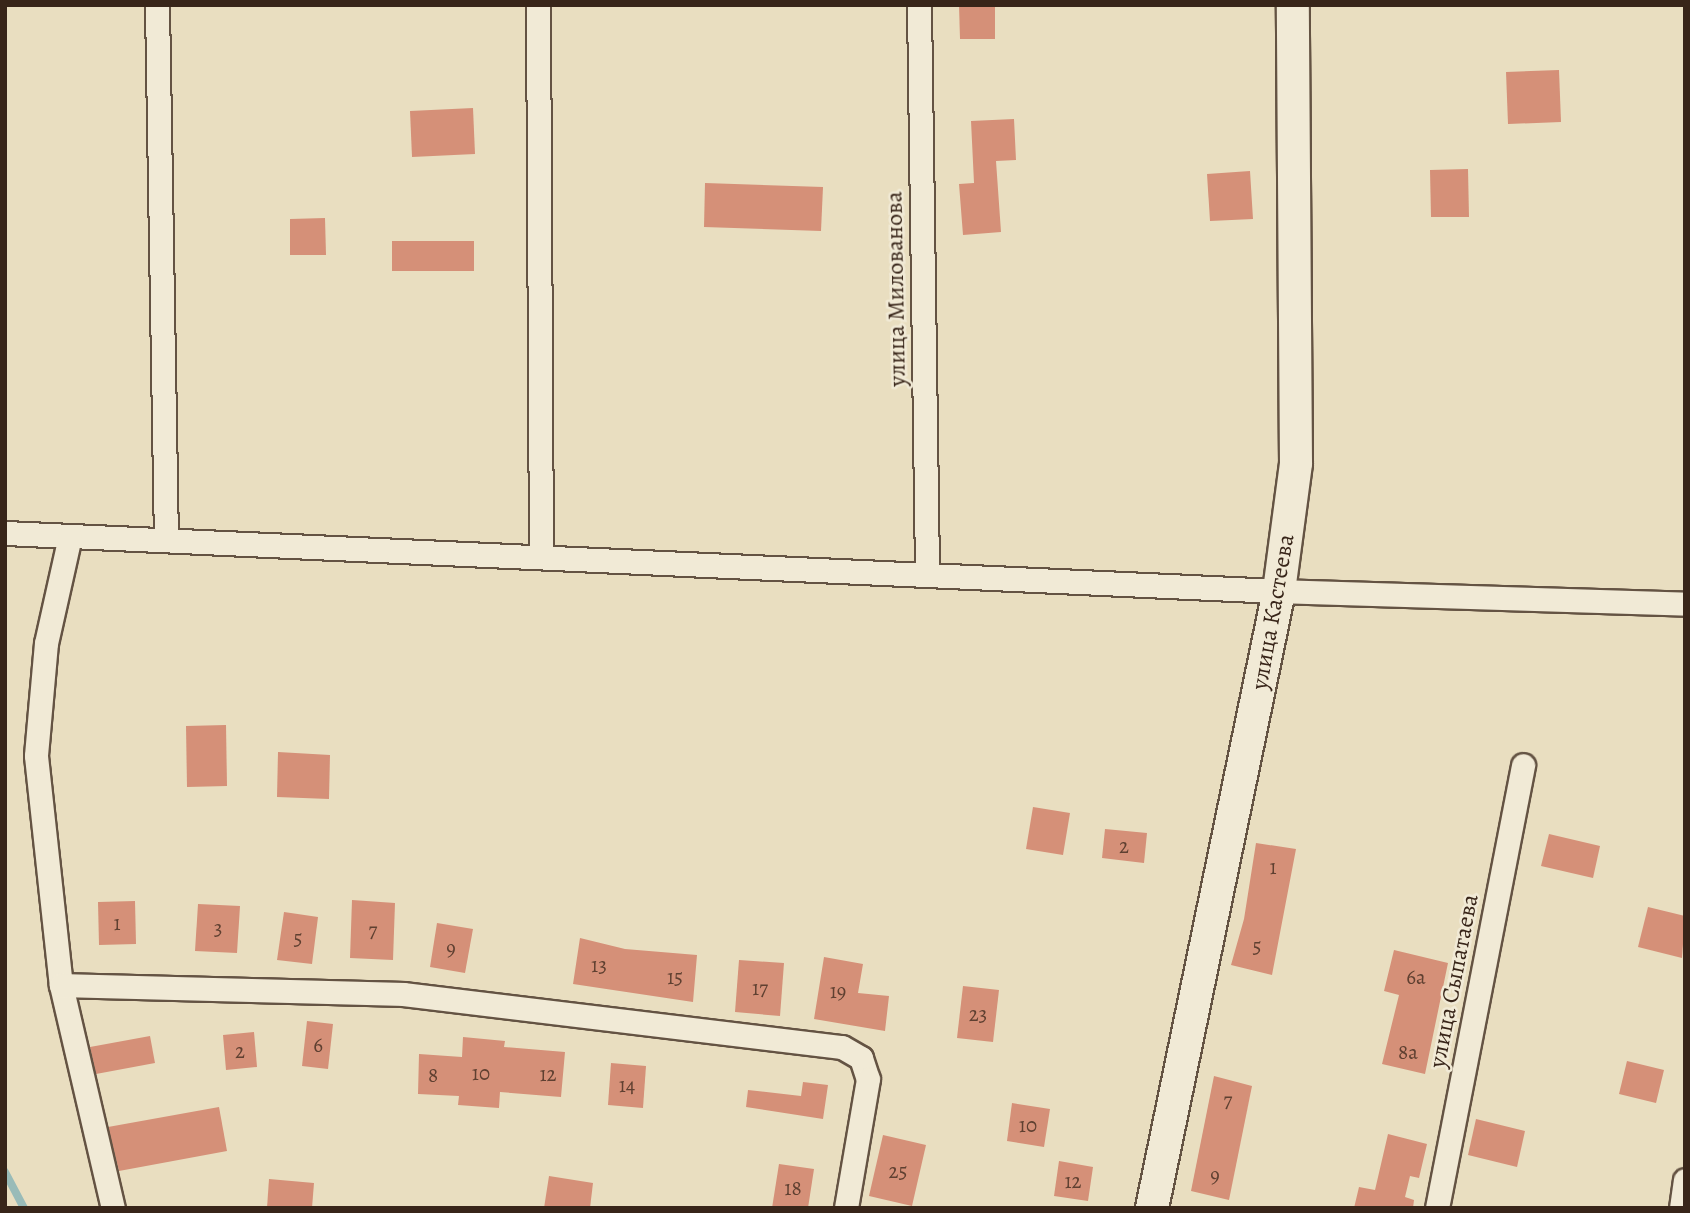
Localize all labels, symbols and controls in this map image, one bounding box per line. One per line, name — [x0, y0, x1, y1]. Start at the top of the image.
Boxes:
street label: улица Милованова — [880, 191, 912, 387]
street label: улица Кастеева — [1245, 532, 1301, 692]
house number: 2 — [1119, 833, 1129, 859]
house number: 1 — [1269, 854, 1277, 880]
street label: улица Сыпатаева — [1423, 892, 1485, 1070]
house number: 1 — [113, 910, 121, 936]
house number: 3 — [214, 915, 222, 941]
house number: 7 — [369, 917, 377, 943]
house number: 5 — [293, 925, 303, 951]
house number: 5 — [1252, 933, 1262, 959]
house number: 9 — [446, 935, 456, 961]
house number: 13 — [591, 952, 607, 978]
house number: 15 — [667, 964, 683, 990]
house number: 6а — [1406, 964, 1426, 990]
house number: 17 — [752, 975, 768, 1001]
house number: 19 — [830, 978, 846, 1004]
house number: 23 — [969, 1001, 987, 1027]
house number: 6 — [313, 1032, 323, 1058]
house number: 2 — [235, 1038, 245, 1064]
house number: 8а — [1398, 1039, 1418, 1065]
house number: 10 — [472, 1060, 490, 1086]
house number: 12 — [539, 1061, 557, 1087]
house number: 8 — [428, 1062, 438, 1088]
house number: 14 — [619, 1072, 635, 1098]
house number: 7 — [1224, 1087, 1232, 1113]
house number: 10 — [1019, 1112, 1037, 1138]
house number: 25 — [888, 1158, 908, 1184]
house number: 9 — [1210, 1162, 1220, 1188]
house number: 12 — [1064, 1168, 1082, 1194]
house number: 18 — [784, 1175, 802, 1201]

